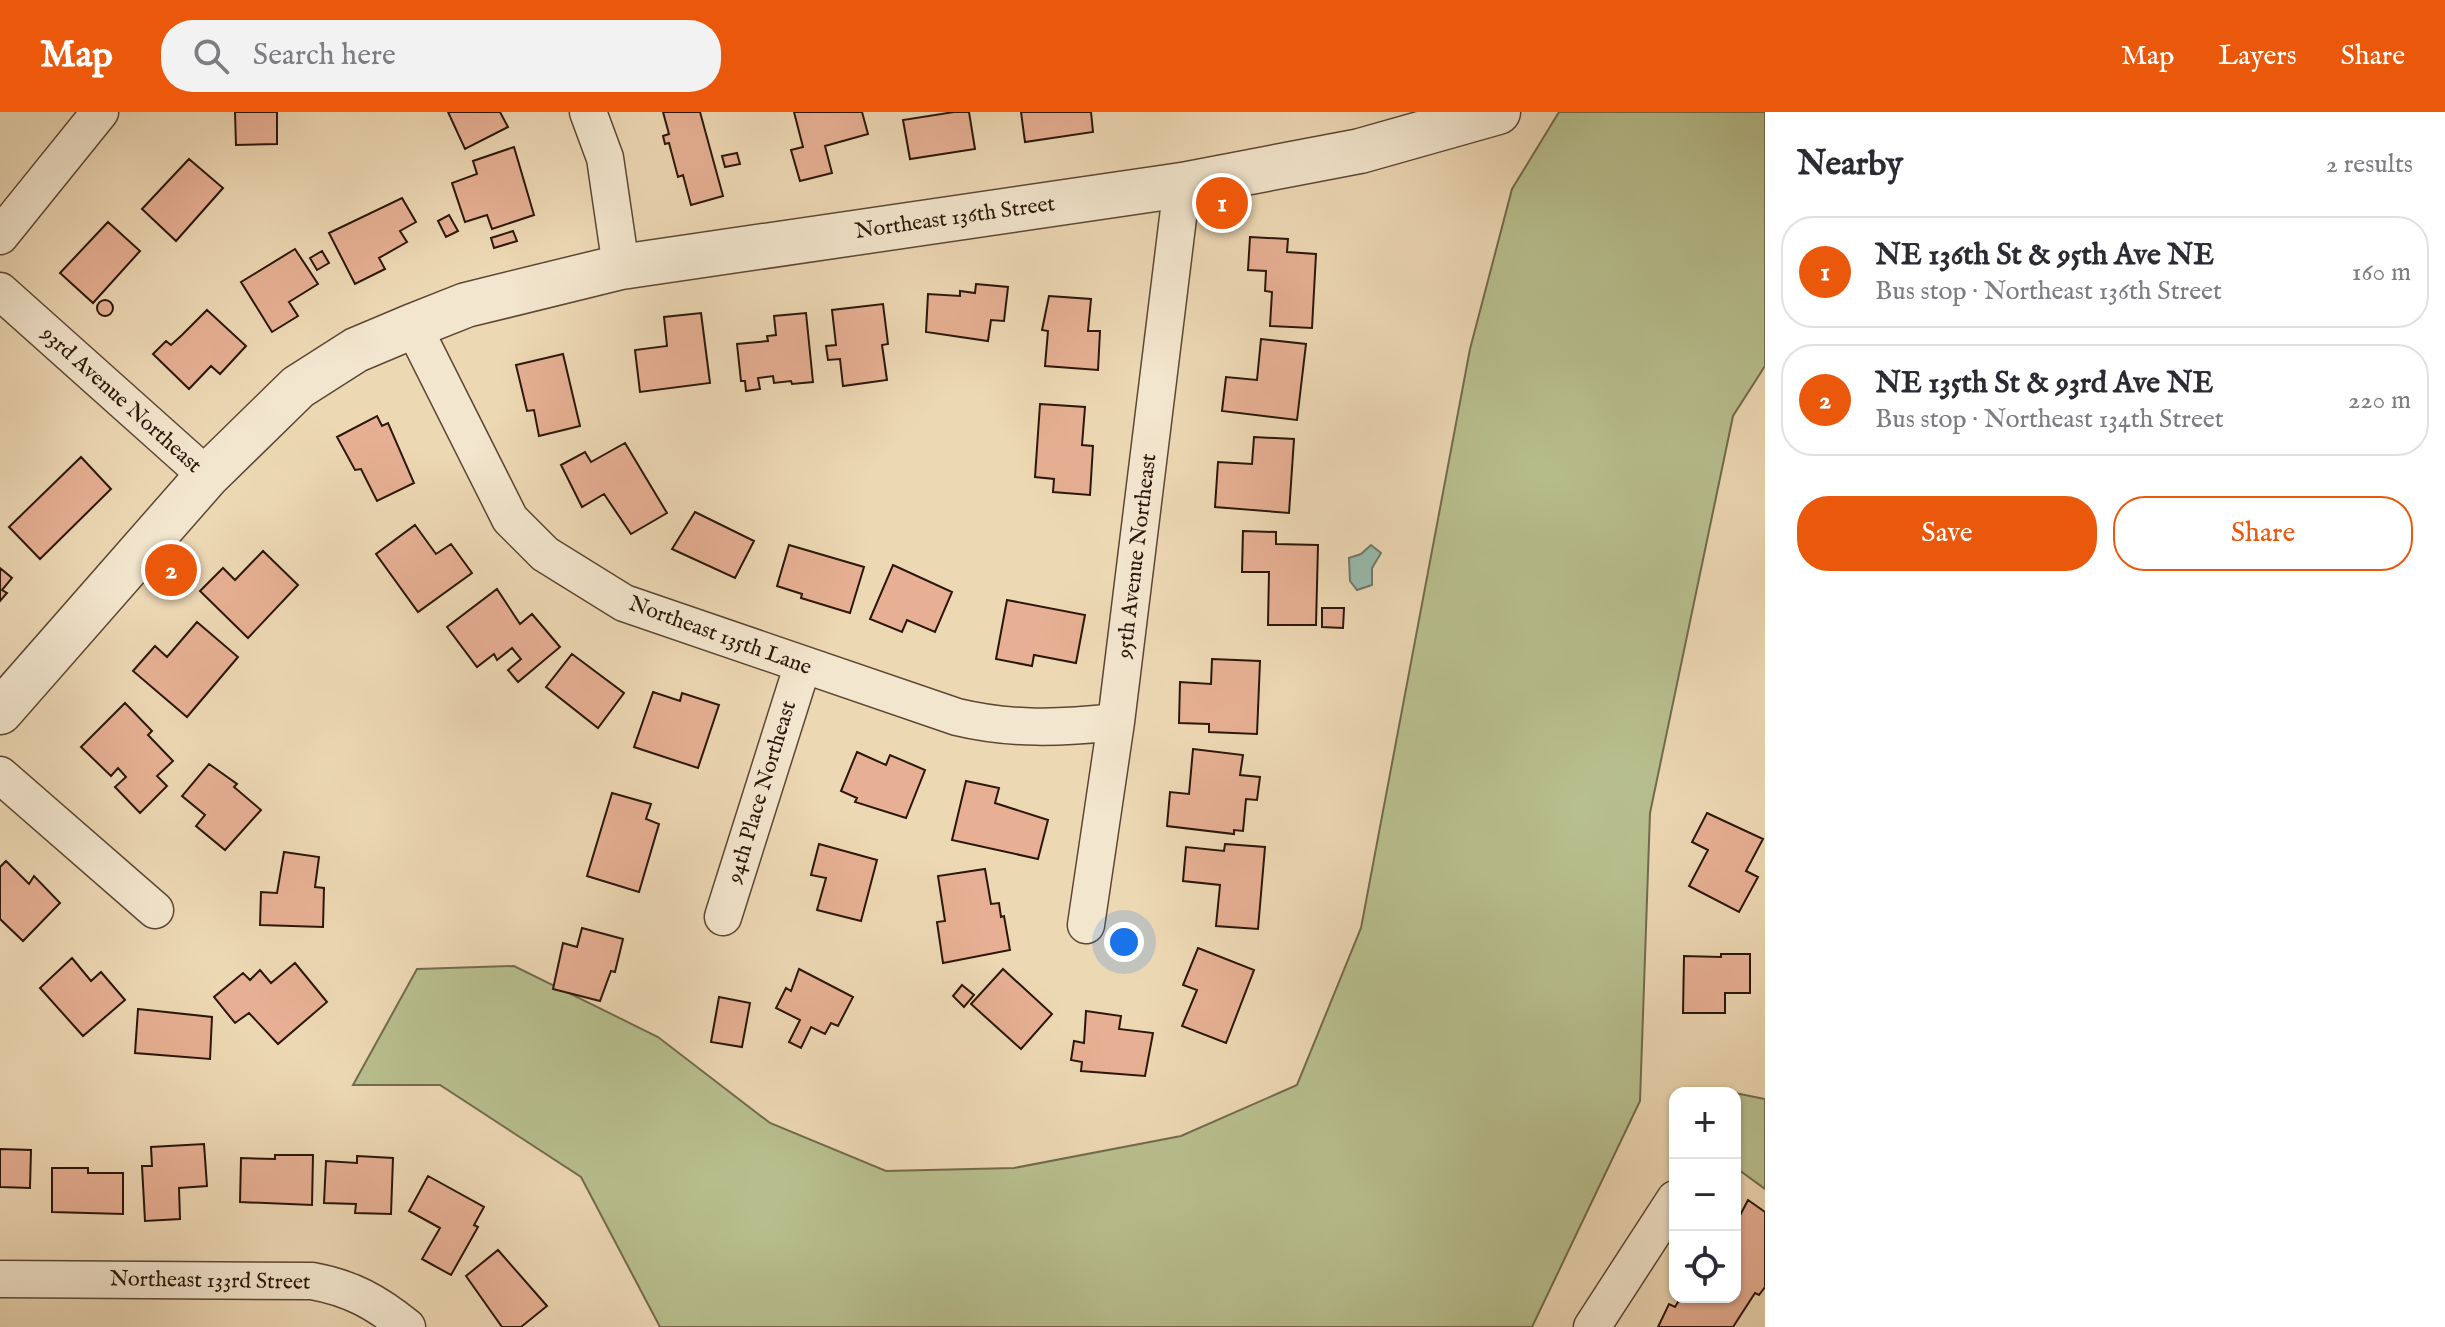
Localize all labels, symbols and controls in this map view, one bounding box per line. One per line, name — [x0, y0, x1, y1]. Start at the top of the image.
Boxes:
search box — [161, 20, 721, 92]
text: Map — [40, 32, 113, 80]
icon: search — [189, 34, 233, 78]
text: Search here — [253, 37, 396, 75]
text: Map — [2121, 39, 2174, 74]
text: Layers — [2218, 39, 2297, 74]
text: Share — [2341, 39, 2405, 74]
text: Nearby — [1797, 143, 1903, 186]
text: 2 results — [2326, 148, 2413, 181]
pin: 1 — [1196, 173, 1248, 233]
street label: Northeast 136th Street — [853, 190, 1057, 246]
text: NE 136th St & 95th Ave NE — [1875, 237, 2214, 275]
text: 1 — [1820, 256, 1830, 289]
text: 160 m — [2352, 256, 2411, 289]
text: Bus stop · Northeast 136th Street — [1875, 275, 2222, 308]
street label: 93rd Avenue Northeast — [34, 320, 208, 480]
text: NE 135th St & 93rd Ave NE — [1875, 365, 2213, 403]
text: 2 — [1819, 384, 1831, 417]
text: 220 m — [2348, 384, 2411, 417]
text: Bus stop · Northeast 134th Street — [1875, 403, 2224, 436]
street label: 95th Avenue Northeast — [1110, 452, 1164, 661]
button: Save — [1797, 496, 2097, 571]
button: Share — [2113, 496, 2413, 571]
pin: 2 — [145, 540, 197, 600]
street label: Northeast 135th Lane — [625, 590, 815, 682]
street label: 94th Place Northeast — [721, 697, 803, 888]
your location — [1104, 922, 1144, 962]
map controls — [1669, 1087, 1741, 1303]
button: + — [1669, 1087, 1741, 1159]
button: − — [1669, 1159, 1741, 1231]
button: locate — [1669, 1231, 1741, 1303]
street label: Northeast 133rd Street — [109, 1265, 311, 1297]

